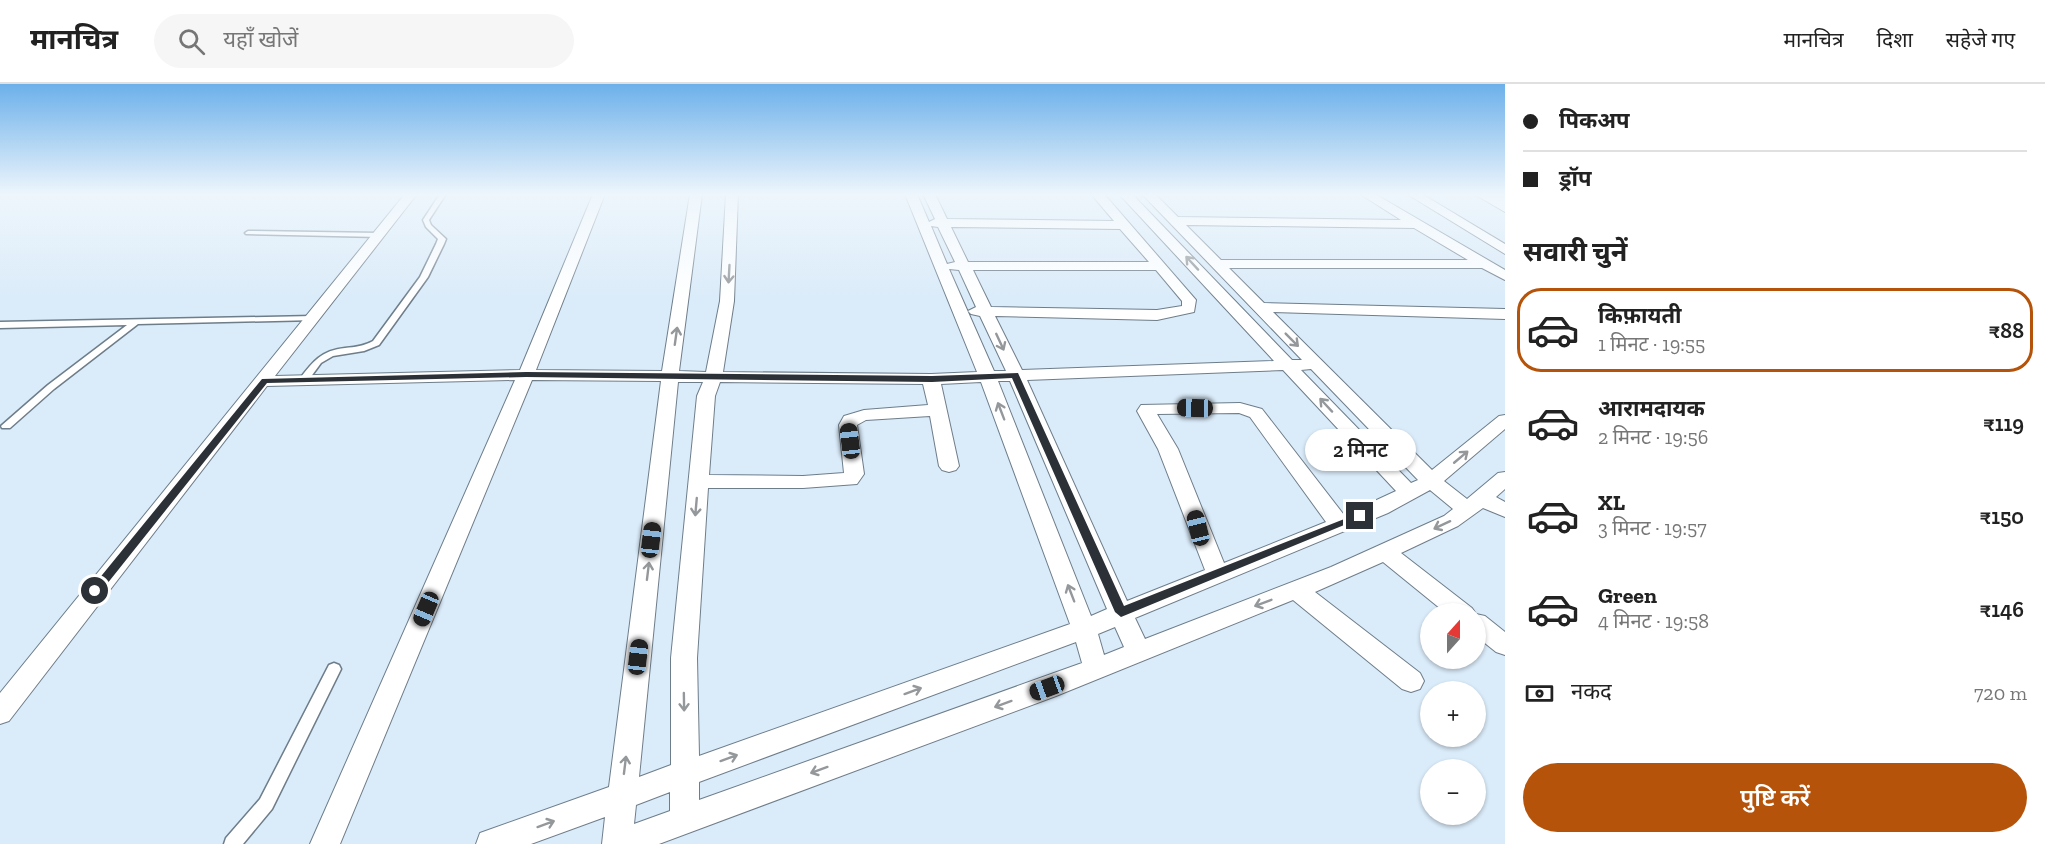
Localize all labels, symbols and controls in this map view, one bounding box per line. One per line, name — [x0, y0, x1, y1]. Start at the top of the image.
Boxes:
search box — [154, 14, 574, 68]
text: मानचित्र — [30, 23, 118, 56]
icon: search — [175, 25, 208, 58]
text: यहाँ खोजें — [223, 26, 298, 53]
text: मानचित्र — [1784, 27, 1844, 52]
text: दिशा — [1877, 27, 1913, 52]
text: सहेजे गए — [1946, 27, 2015, 52]
text: पिकअप — [1559, 107, 1630, 134]
text: ड्रॉप — [1559, 165, 1592, 192]
text: सवारी चुनें — [1523, 236, 1627, 268]
one-way arrow — [1185, 256, 1199, 271]
one-way arrow — [723, 263, 734, 283]
text: किफ़ायती — [1598, 302, 1682, 329]
icon: car — [1526, 303, 1580, 357]
text: ₹88 — [1988, 317, 2024, 344]
one-way arrow — [670, 327, 681, 346]
one-way arrow — [995, 332, 1007, 350]
text: 1 मिनट · 19:55 — [1598, 332, 1705, 356]
one-way arrow — [1285, 333, 1300, 348]
text: आरामदायक — [1598, 395, 1705, 422]
icon: car — [1526, 396, 1580, 450]
one-way arrow — [1319, 398, 1333, 413]
car — [1177, 399, 1213, 417]
one-way arrow — [994, 402, 1005, 421]
text: ₹119 — [1983, 410, 2024, 437]
car — [839, 422, 861, 460]
text: 2 मिनट · 19:56 — [1598, 425, 1708, 449]
callout: 2 मिनट — [1304, 429, 1416, 471]
text: 2 मिनट — [1333, 438, 1388, 462]
one-way arrow — [1452, 450, 1468, 463]
icon: car — [1526, 489, 1580, 543]
text: XL — [1598, 489, 1625, 516]
one-way arrow — [690, 497, 701, 517]
route end — [1346, 502, 1373, 529]
text: ₹150 — [1979, 503, 2024, 530]
car — [1185, 508, 1211, 548]
text: 3 मिनट · 19:57 — [1598, 516, 1707, 540]
one-way arrow — [1433, 520, 1451, 532]
car — [640, 521, 662, 559]
one-way arrow — [642, 562, 653, 582]
route start — [81, 577, 108, 604]
icon: car — [1526, 582, 1580, 636]
text: Green — [1598, 582, 1657, 609]
one-way arrow — [1064, 584, 1075, 603]
car — [411, 589, 441, 629]
text: ₹146 — [1979, 596, 2024, 623]
one-way arrow — [1254, 598, 1273, 609]
north arrow — [1420, 603, 1486, 669]
map controls — [1420, 603, 1486, 825]
text: 4 मिनट · 19:58 — [1598, 609, 1709, 633]
car — [627, 638, 649, 676]
car — [1027, 673, 1067, 703]
icon: cash — [1523, 677, 1556, 710]
text: नकद — [1571, 678, 1612, 705]
button: + — [1420, 681, 1486, 747]
text: 720 m — [1974, 681, 2027, 705]
one-way arrow — [903, 685, 922, 696]
one-way arrow — [678, 691, 690, 711]
one-way arrow — [994, 699, 1013, 710]
one-way arrow — [720, 751, 738, 762]
one-way arrow — [620, 755, 631, 775]
button: − — [1420, 759, 1486, 825]
button: पुष्टि करें — [1523, 763, 2027, 832]
one-way arrow — [811, 765, 829, 776]
one-way arrow — [536, 818, 555, 829]

